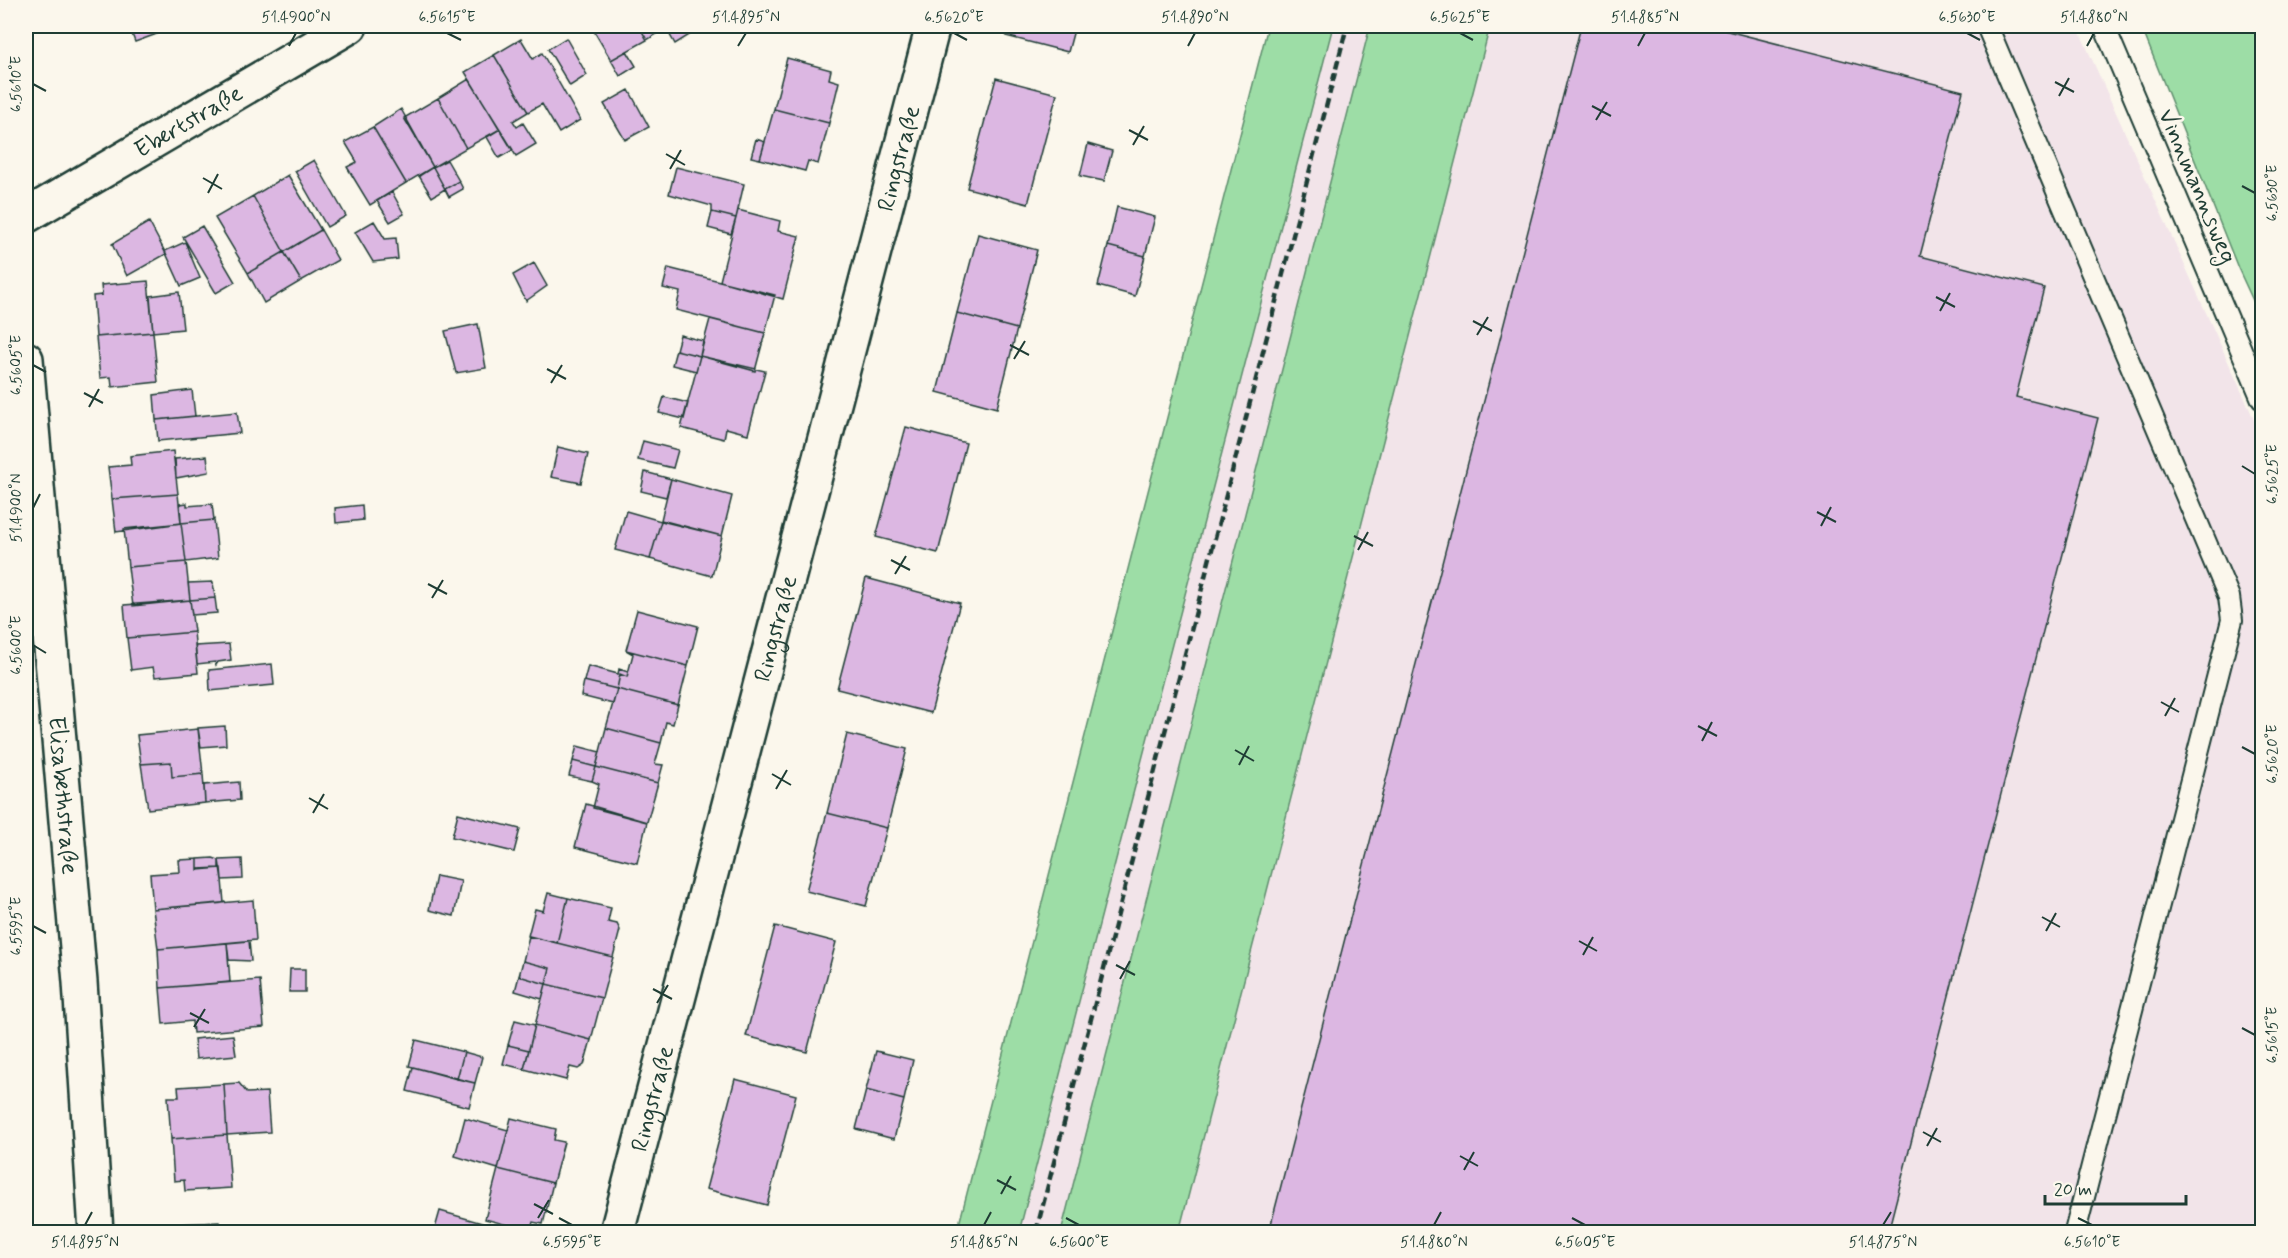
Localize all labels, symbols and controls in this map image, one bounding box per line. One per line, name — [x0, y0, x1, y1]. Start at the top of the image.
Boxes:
text: 51.4900°N — [261, 8, 331, 28]
text: 6.5615°E — [418, 8, 476, 28]
text: 51.4895°N — [712, 8, 780, 28]
text: 6.5620°E — [924, 8, 984, 28]
text: 51.4890°N — [1161, 8, 1229, 28]
text: 6.5625°E — [1430, 8, 1490, 28]
text: 51.4885°N — [1611, 8, 1679, 28]
text: 6.5630°E — [1939, 8, 1996, 28]
text: 51.4880°N — [2060, 8, 2128, 28]
text: 6.5610°E — [7, 55, 27, 112]
street label: Ebertstraße — [129, 78, 249, 166]
street label: Ringstraße — [871, 102, 929, 215]
street label: Vinnmannsweg — [2148, 104, 2243, 270]
text: 6.5630°E — [2263, 164, 2283, 221]
text: 6.5605°E — [7, 335, 27, 395]
text: 6.5625°E — [2263, 444, 2283, 504]
text: 51.4900°N — [7, 473, 27, 543]
street label: Ringstraße — [748, 572, 805, 685]
text: 6.5600°E — [7, 615, 27, 675]
street label: Elisabethstraße — [40, 715, 85, 876]
text: 6.5620°E — [2263, 724, 2283, 784]
text: 6.5595°E — [7, 896, 27, 955]
text: 6.5615°E — [2263, 1006, 2283, 1064]
street label: Ringstraße — [625, 1042, 682, 1155]
scale bar — [2045, 1168, 2186, 1206]
text: 20 m — [2054, 1178, 2092, 1202]
text: 51.4895°N — [51, 1233, 119, 1253]
text: 6.5595°E — [543, 1233, 602, 1253]
text: 51.4885°N — [950, 1233, 1018, 1253]
text: 6.5600°E — [1049, 1233, 1109, 1253]
text: 51.4880°N — [1400, 1233, 1468, 1253]
text: 6.5605°E — [1555, 1233, 1615, 1253]
text: 51.4875°N — [1849, 1233, 1917, 1253]
text: 6.5610°E — [2064, 1233, 2121, 1253]

